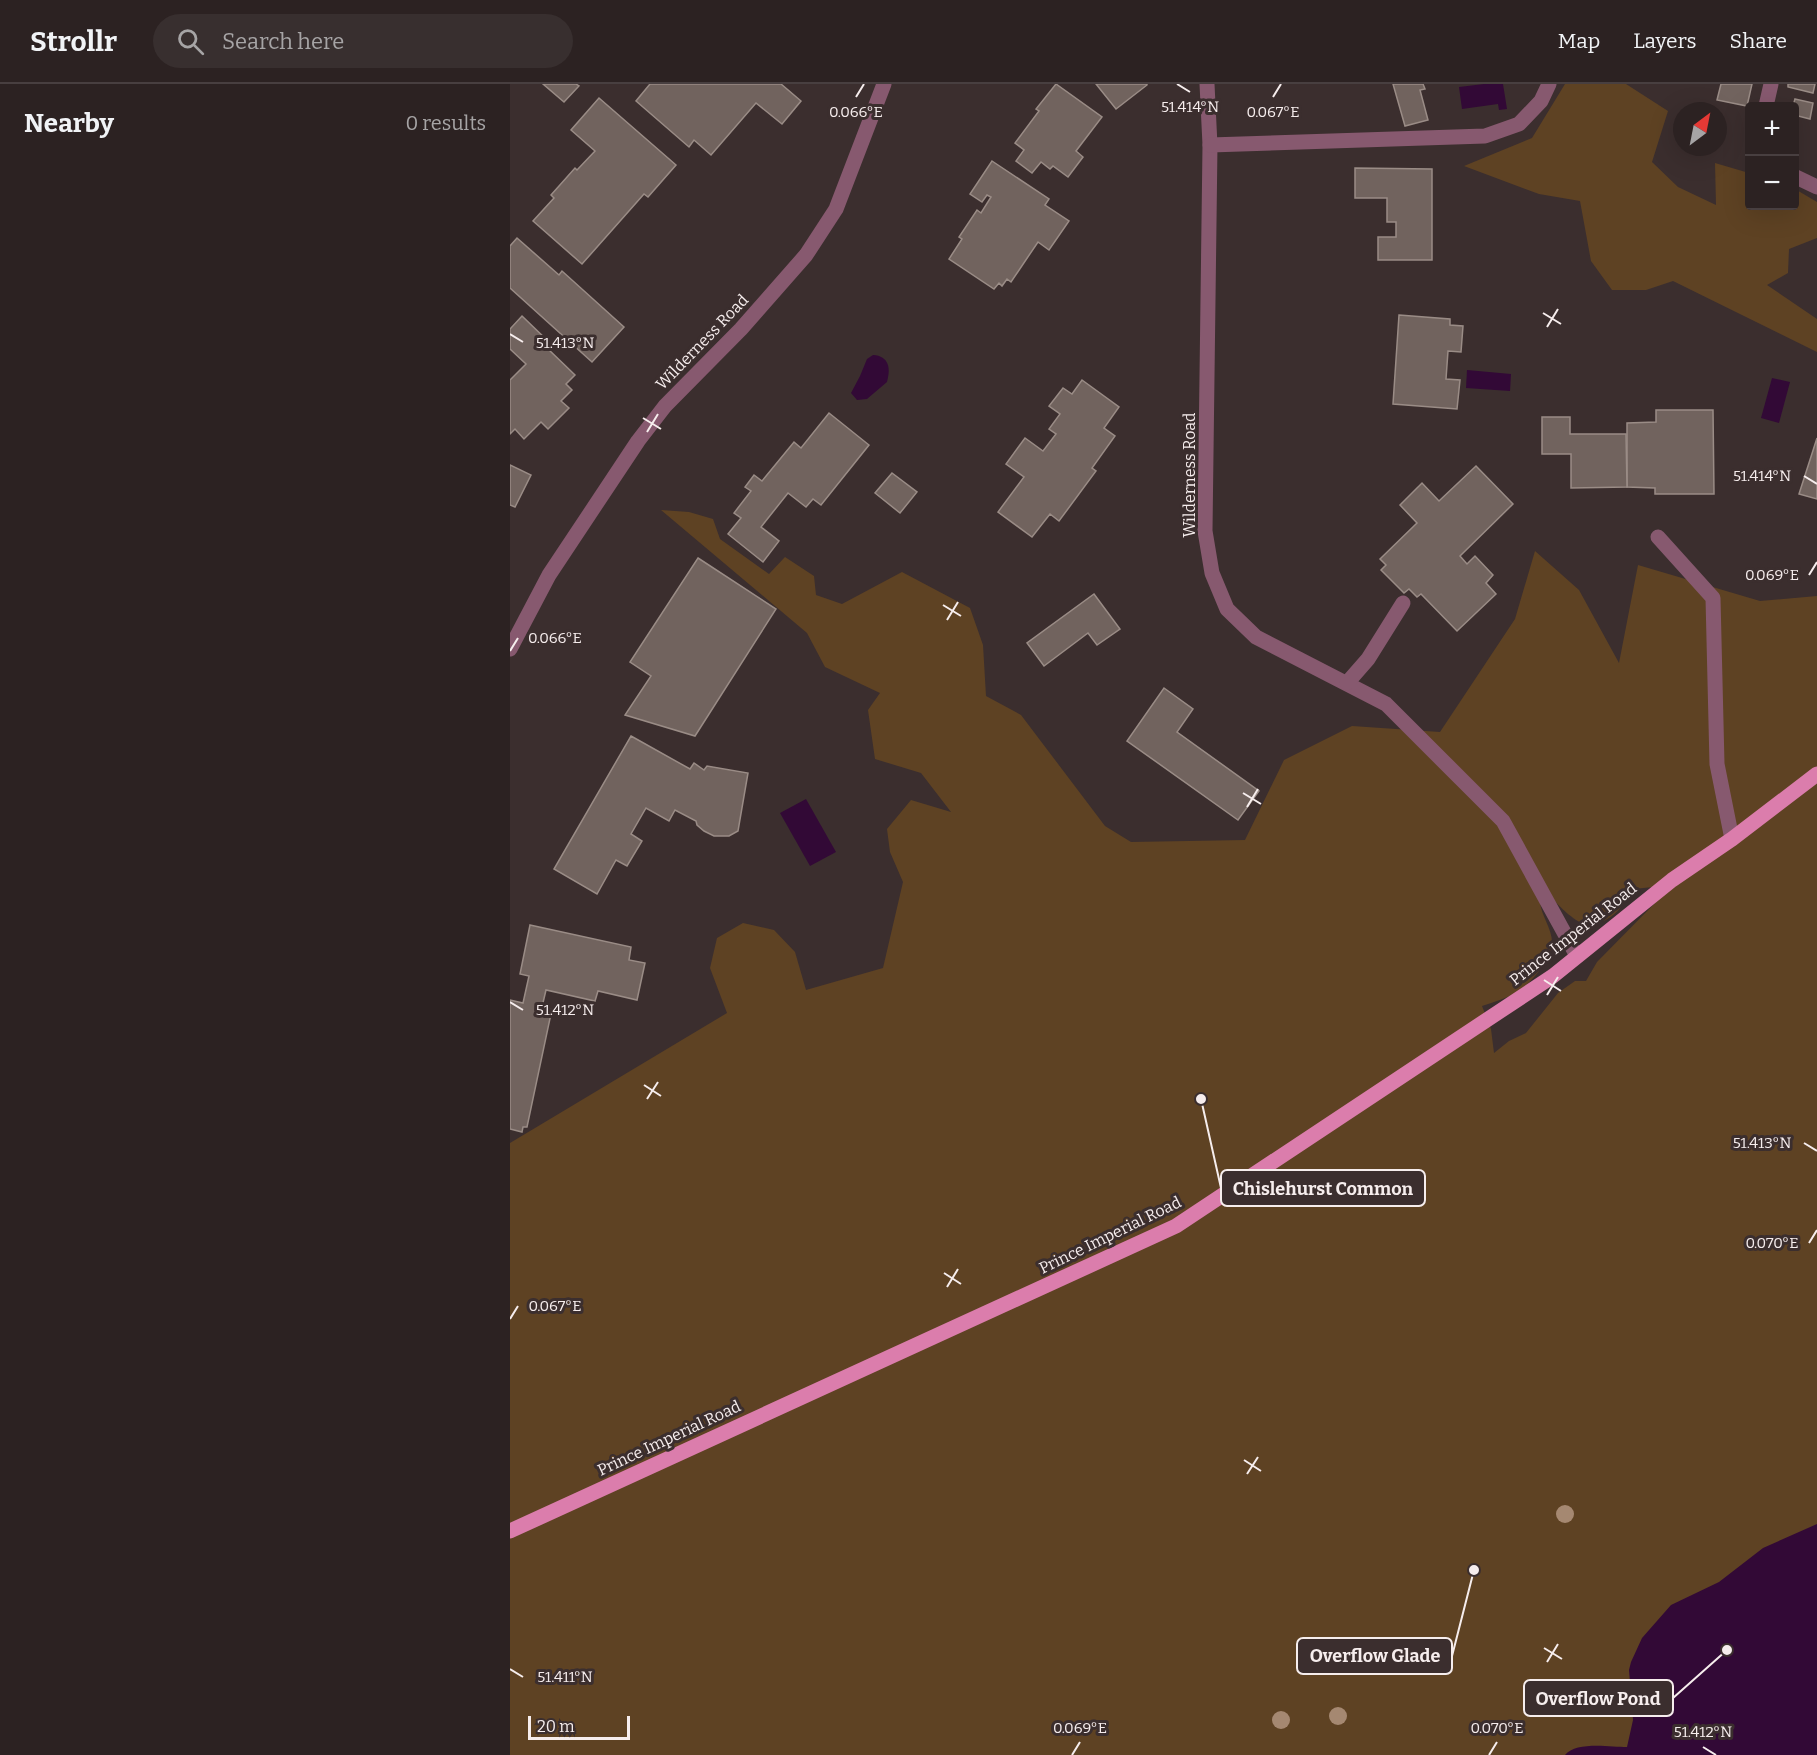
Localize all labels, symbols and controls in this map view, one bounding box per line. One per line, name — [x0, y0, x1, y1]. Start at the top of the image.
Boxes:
search box — [153, 14, 573, 68]
text: Strollr — [30, 25, 117, 58]
icon: search — [174, 25, 207, 58]
text: Search here — [222, 28, 344, 55]
text: Map — [1558, 28, 1600, 54]
text: Layers — [1633, 28, 1697, 54]
text: Share — [1730, 28, 1787, 54]
text: 51.414°N — [1161, 98, 1219, 116]
north arrow — [1673, 102, 1727, 156]
map controls — [1745, 102, 1799, 210]
button: + — [1745, 102, 1799, 156]
text: 0.066°E — [829, 103, 883, 121]
text: 0.067°E — [1246, 103, 1300, 121]
text: Nearby — [24, 108, 114, 139]
text: 0 results — [406, 111, 486, 135]
button: − — [1745, 156, 1799, 210]
street label: Wilderness Road — [652, 290, 753, 394]
text: 51.413°N — [536, 334, 594, 352]
street label: Wilderness Road — [1180, 412, 1199, 538]
text: 51.414°N — [1733, 467, 1791, 485]
text: 0.069°E — [1745, 566, 1799, 584]
text: 0.066°E — [528, 629, 582, 647]
street label: Prince Imperial Road — [1506, 878, 1641, 989]
text: 51.412°N — [536, 1001, 594, 1019]
text: 51.413°N — [1733, 1134, 1791, 1152]
callout: Chislehurst Common — [1221, 1170, 1425, 1206]
text: Chislehurst Common — [1233, 1178, 1414, 1200]
street label: Prince Imperial Road — [1036, 1192, 1185, 1278]
text: 0.070°E — [1745, 1234, 1799, 1252]
text: 0.067°E — [528, 1297, 582, 1315]
street label: Prince Imperial Road — [594, 1396, 744, 1480]
callout: Overflow Glade — [1297, 1638, 1452, 1674]
text: Overflow Glade — [1310, 1645, 1440, 1667]
text: 51.411°N — [537, 1668, 593, 1686]
callout: Overflow Pond — [1524, 1680, 1673, 1716]
text: Overflow Pond — [1535, 1688, 1661, 1710]
scale bar — [528, 1713, 630, 1740]
text: 20 m — [537, 1717, 574, 1736]
text: 0.069°E — [1053, 1719, 1107, 1737]
text: 0.070°E — [1470, 1719, 1524, 1737]
text: 51.412°N — [1674, 1723, 1732, 1741]

